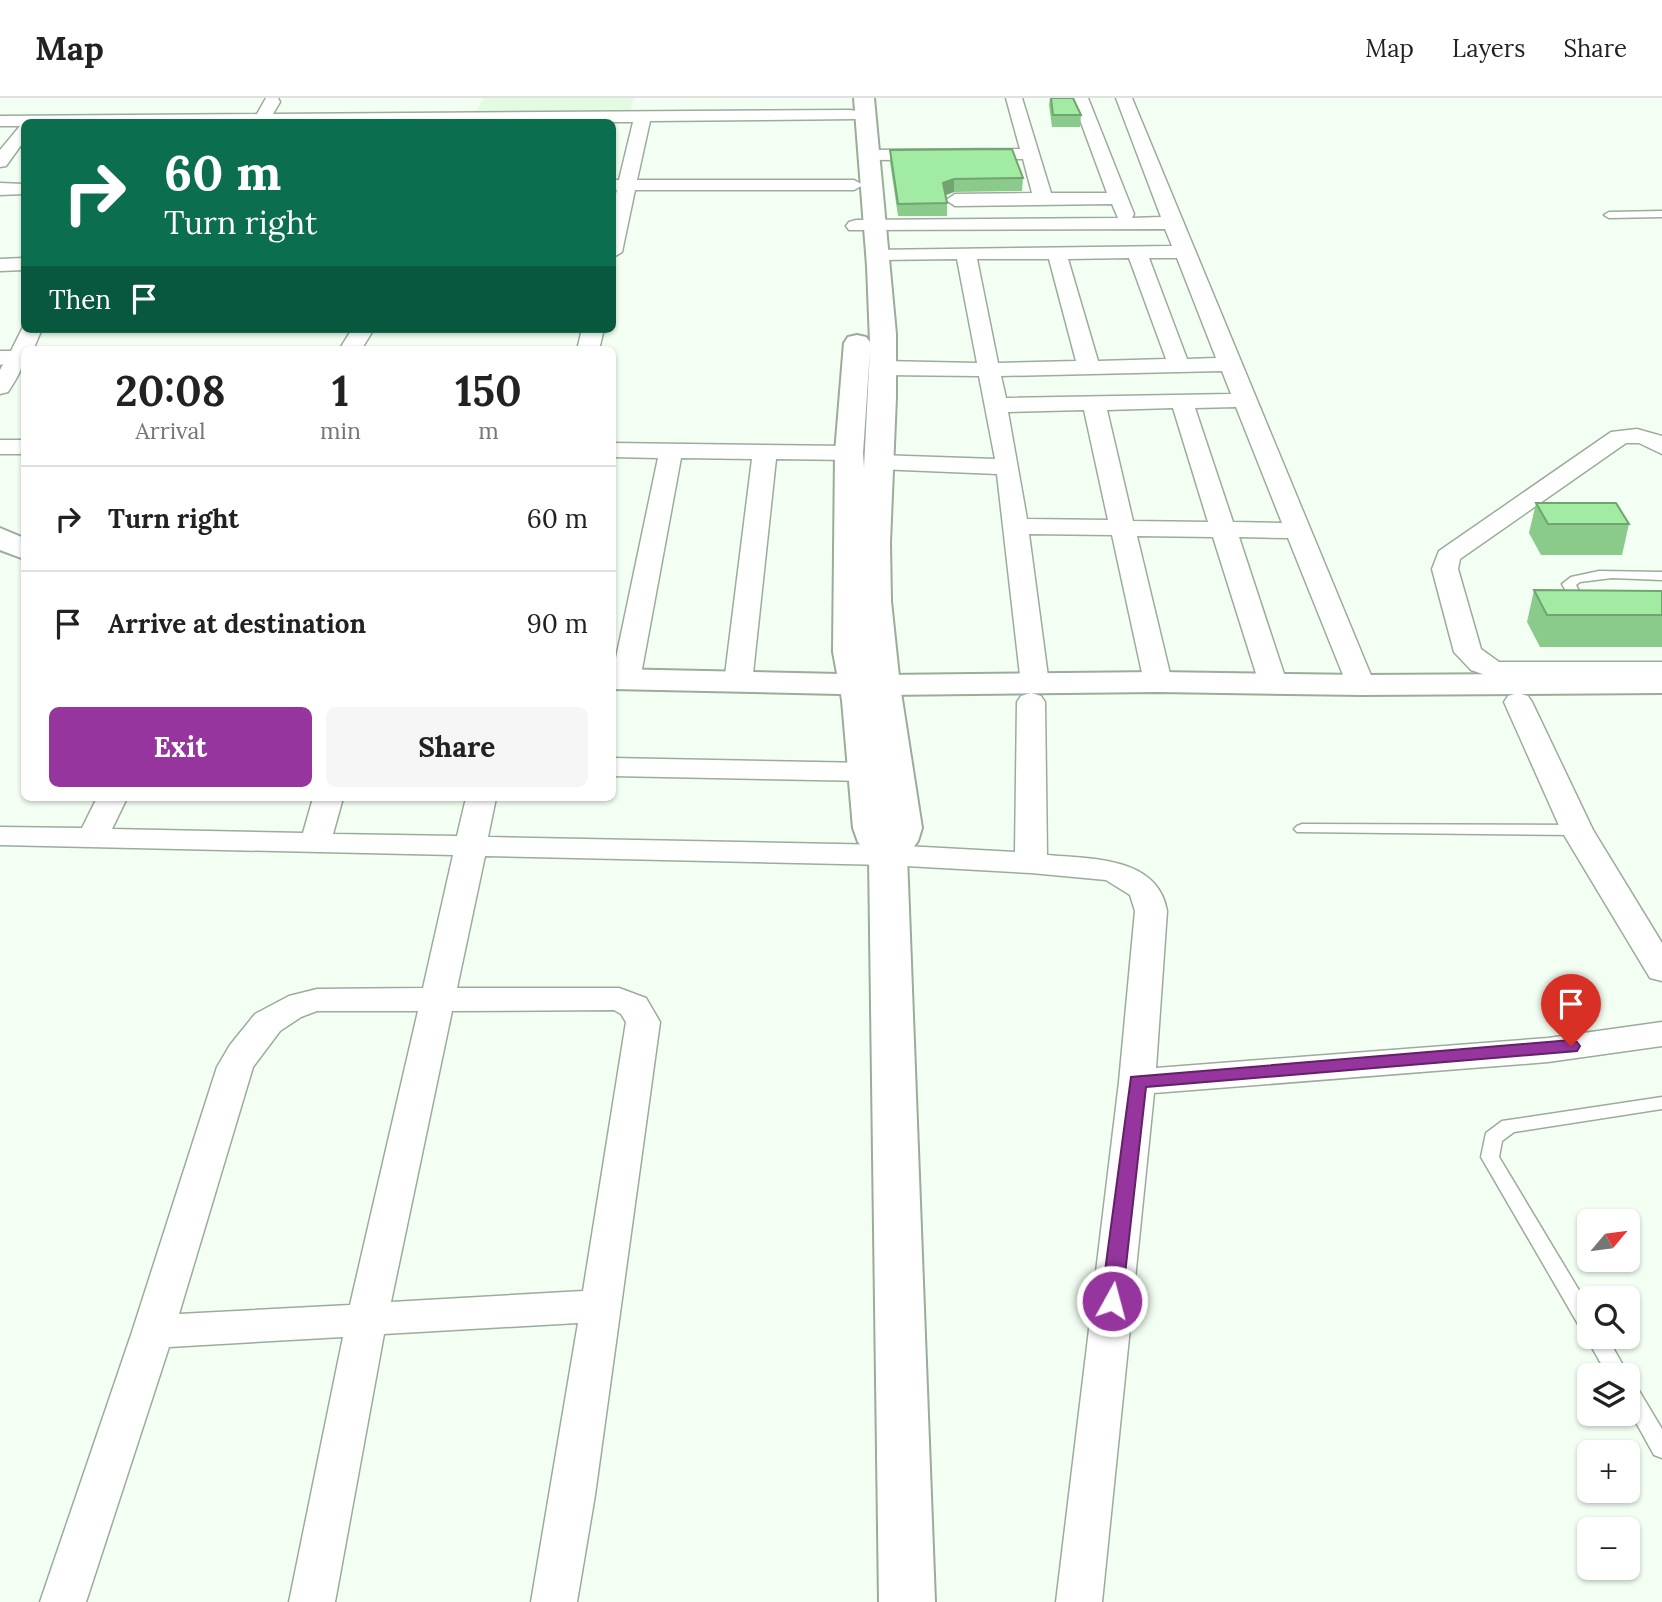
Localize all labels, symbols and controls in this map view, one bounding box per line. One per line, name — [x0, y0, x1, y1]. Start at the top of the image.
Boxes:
text: Map — [35, 27, 104, 69]
text: Map — [1365, 33, 1414, 64]
text: Layers — [1452, 33, 1525, 64]
text: Share — [1563, 33, 1627, 64]
text: 60 m — [164, 141, 281, 203]
icon: right — [49, 147, 140, 238]
text: Turn right — [164, 202, 317, 243]
icon: arrive — [125, 280, 163, 318]
text: Then — [49, 283, 111, 316]
text: 20:08 — [115, 364, 226, 418]
text: 1 — [332, 364, 349, 418]
text: 150 — [455, 364, 522, 418]
text: Arrival — [135, 416, 206, 445]
text: min — [320, 416, 361, 445]
text: m — [478, 416, 499, 445]
icon: right — [49, 500, 87, 538]
text: Turn right — [108, 502, 239, 535]
text: 60 m — [527, 502, 588, 535]
icon: arrive — [49, 605, 87, 643]
text: Arrive at destination — [108, 607, 366, 640]
text: 90 m — [527, 607, 588, 640]
button: Exit — [49, 707, 312, 787]
button: Share — [326, 707, 588, 787]
pin — [1541, 974, 1601, 1046]
icon: arrive — [1552, 985, 1590, 1023]
north arrow — [1577, 1209, 1640, 1272]
map controls — [1577, 1209, 1640, 1580]
position arrow — [1075, 1264, 1149, 1338]
button: search — [1577, 1286, 1640, 1349]
button: layers — [1577, 1363, 1640, 1426]
button: + — [1577, 1440, 1640, 1503]
button: − — [1577, 1517, 1640, 1580]

